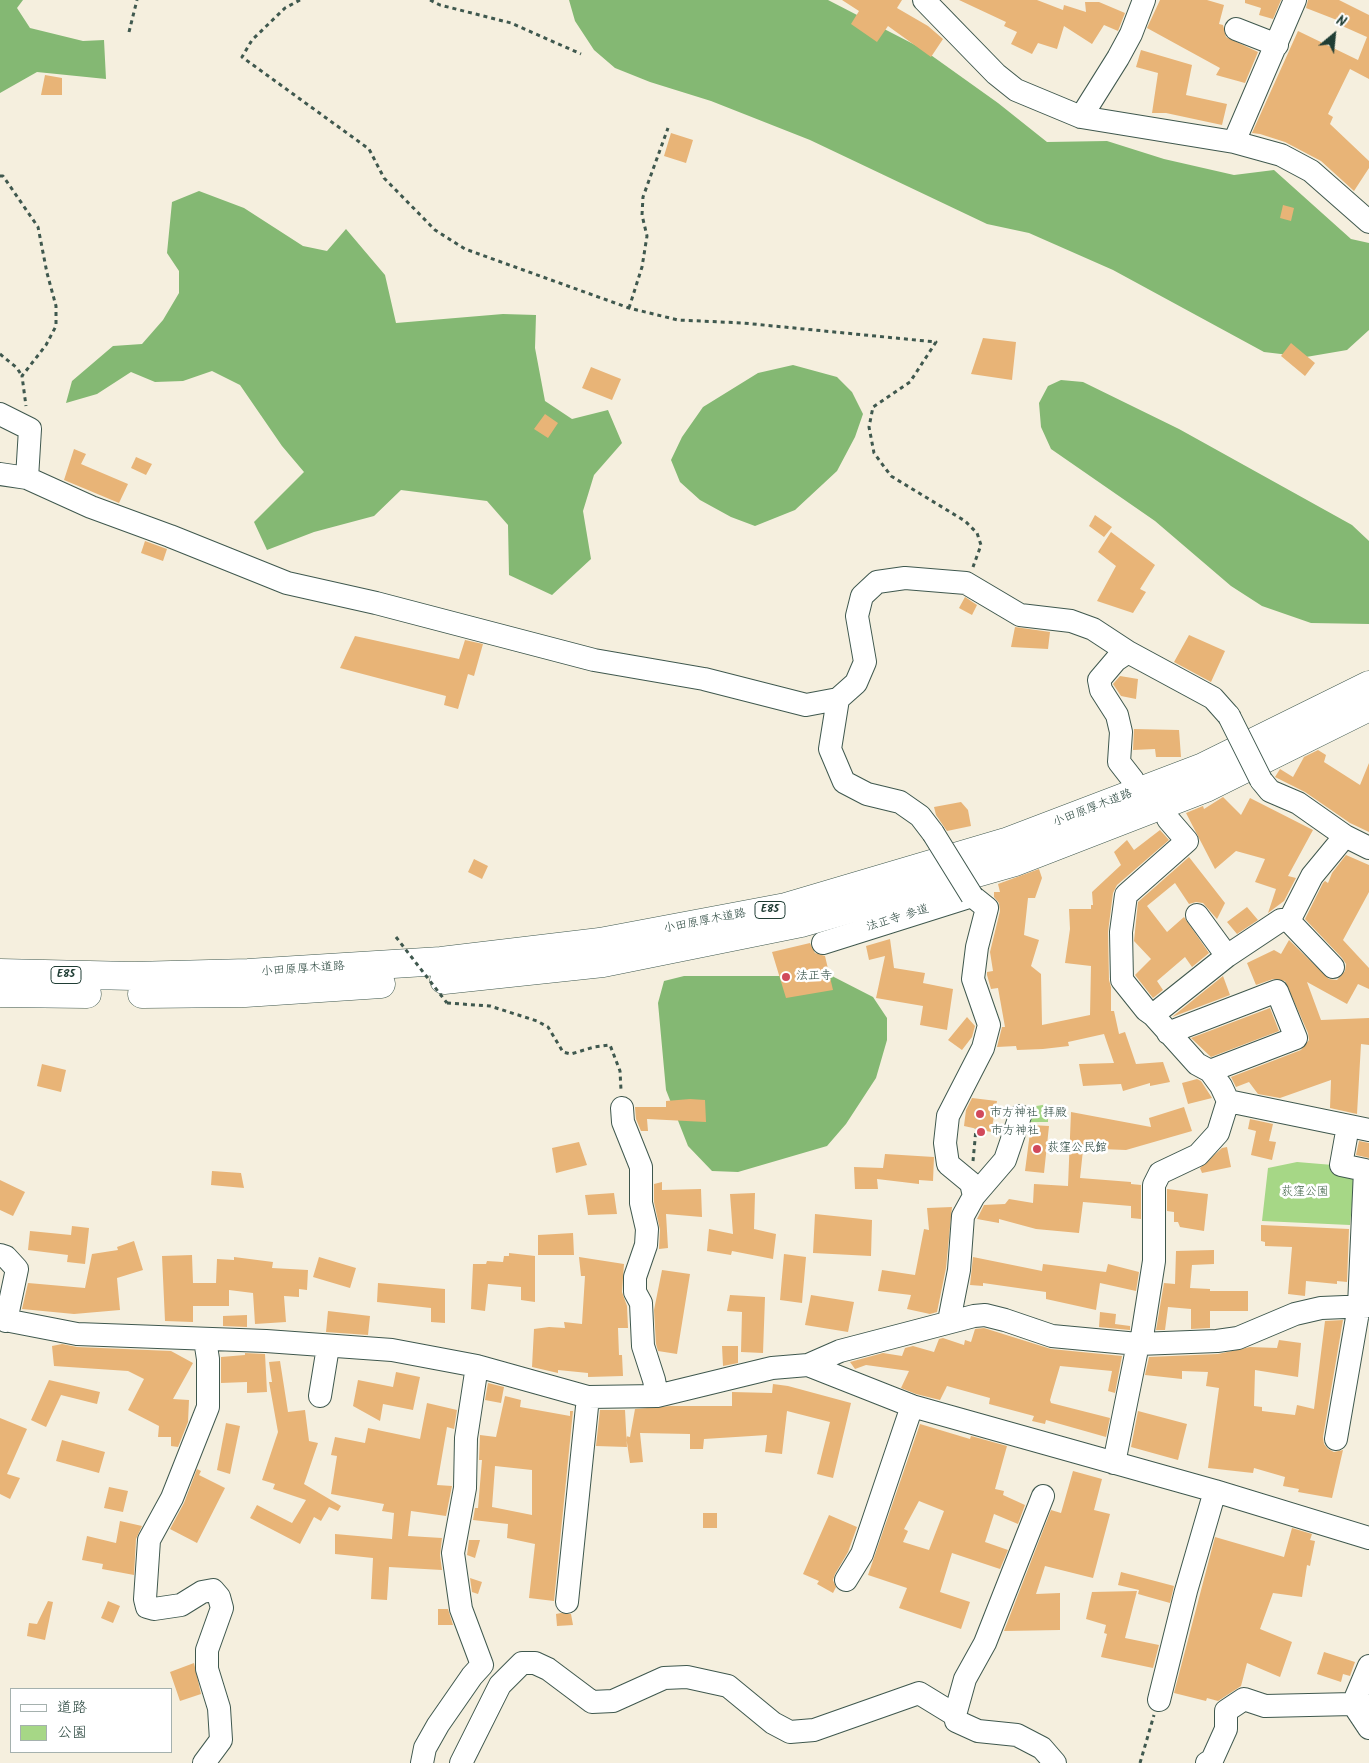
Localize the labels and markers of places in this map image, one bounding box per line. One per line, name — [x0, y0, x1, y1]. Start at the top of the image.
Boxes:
place label: 法正寺 — [796, 970, 832, 984]
marker: 法正寺 — [780, 971, 792, 983]
place label: 市方神社 拝殿 — [990, 1107, 1067, 1121]
marker: 市方神社 拝殿 — [974, 1108, 986, 1120]
place label: 市方神社 — [991, 1125, 1039, 1139]
marker: 市方神社 — [975, 1126, 987, 1138]
place label: 荻窪公民館 — [1047, 1142, 1107, 1156]
marker: 荻窪公民館 — [1031, 1143, 1043, 1155]

